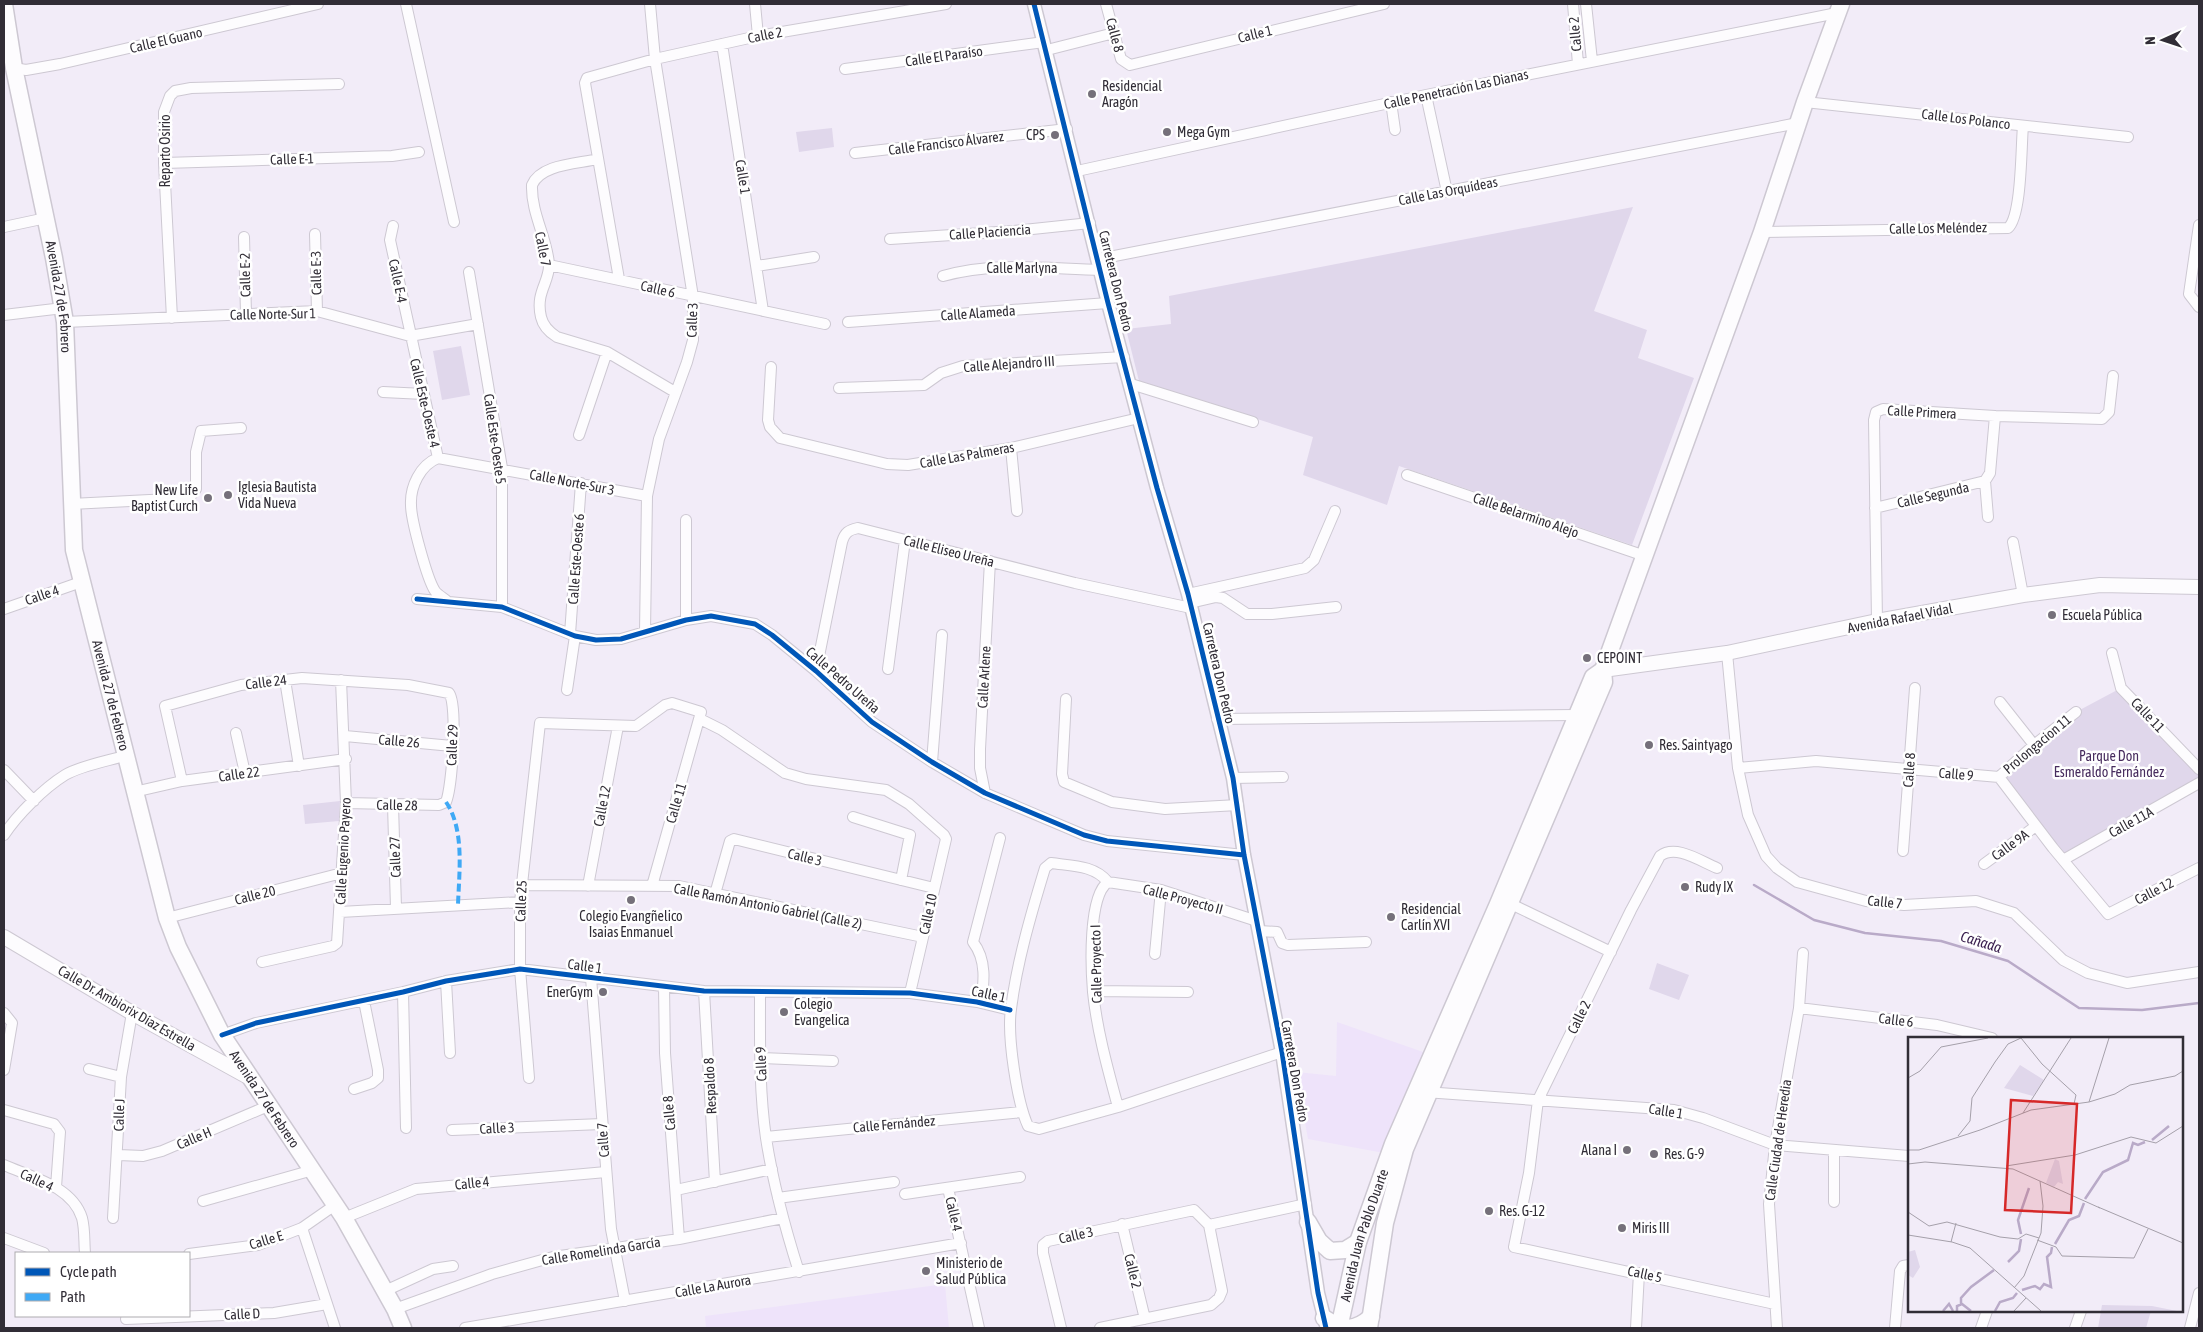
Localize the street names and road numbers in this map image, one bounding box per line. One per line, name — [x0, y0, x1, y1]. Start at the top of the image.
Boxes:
street label: Calle 8 — [1103, 16, 1127, 54]
street label: Calle 2 — [1566, 16, 1584, 52]
street label: Calle 1 — [1236, 22, 1274, 46]
street label: Calle El Guano — [128, 24, 204, 56]
street label: Calle 2 — [746, 24, 784, 46]
street label: Calle El Paraíso — [904, 43, 984, 69]
street label: Calle Penetración Las Dianas — [1382, 66, 1530, 112]
street label: Calle Los Polanco — [1921, 106, 2011, 132]
street label: Reparto Osirio — [157, 114, 173, 188]
street label: Calle Francisco Álvarez — [887, 128, 1005, 158]
street label: Calle E-1 — [270, 150, 314, 168]
street label: Calle 1 — [732, 158, 754, 196]
street label: Calle Las Orquídeas — [1397, 174, 1499, 208]
street label: Calle Los Meléndez — [1889, 219, 1987, 237]
street label: Calle Placiencia — [949, 221, 1031, 243]
street label: Carretera Don Pedro — [1096, 229, 1136, 333]
street label: Calle 7 — [532, 230, 554, 268]
street label: Avenida 27 de Febrero — [43, 239, 74, 353]
street label: Calle E-3 — [308, 251, 324, 295]
street label: Calle E-2 — [237, 253, 253, 297]
street label: Calle E-4 — [386, 258, 411, 305]
street label: Calle Marlyna — [986, 260, 1058, 276]
street label: Calle 6 — [639, 277, 677, 301]
street label: Calle 3 — [683, 302, 701, 338]
street label: Calle Alameda — [940, 302, 1016, 324]
street label: Calle Norte-Sur 1 — [230, 305, 316, 323]
street label: Calle Alejandro III — [963, 353, 1055, 375]
street label: Calle Este-Oeste 4 — [407, 357, 443, 450]
street label: Calle Este-Oeste 5 — [481, 393, 509, 485]
street label: Calle Primera — [1887, 402, 1957, 422]
street label: Calle Las Palmeras — [918, 439, 1016, 471]
street label: Calle Norte-Sur 3 — [528, 466, 616, 498]
street label: Calle Segunda — [1895, 479, 1971, 511]
street label: Calle Belarmino Alejo — [1471, 489, 1581, 541]
street label: Calle Este-Oeste 6 — [565, 513, 587, 605]
street label: Calle Eliseo Ureña — [902, 532, 996, 570]
street label: Calle 4 — [23, 582, 62, 608]
street label: Avenida Rafael Vidal — [1846, 600, 1954, 636]
street label: Carretera Don Pedro — [1200, 621, 1238, 725]
street label: Avenida 27 de Febrero — [89, 638, 132, 752]
street label: Calle Pedro Ureña — [803, 644, 883, 716]
street label: Calle Arlene — [974, 645, 994, 709]
street label: Calle 24 — [244, 671, 288, 692]
street label: Calle 11 — [2128, 695, 2168, 735]
street label: Prolongacion 11 — [2000, 711, 2074, 777]
street label: Calle 29 — [443, 724, 461, 766]
street label: Calle 26 — [378, 731, 421, 751]
street label: Calle 8 — [1900, 752, 1918, 788]
street label: Calle 22 — [217, 763, 261, 785]
street label: Calle 9 — [1938, 765, 1974, 783]
street label: Calle 11 — [663, 781, 689, 825]
street label: Calle 12 — [590, 784, 614, 828]
street label: Calle Eugenio Payero — [332, 797, 354, 905]
street label: Calle 28 — [376, 797, 418, 813]
street label: Calle 11A — [2106, 803, 2156, 841]
street label: Calle 9A — [1988, 826, 2032, 864]
street label: Calle 27 — [386, 836, 404, 878]
street label: Calle 3 — [786, 845, 824, 869]
street label: Calle 12 — [2132, 874, 2176, 908]
street label: Calle 25 — [512, 880, 530, 922]
street label: Calle Ramón Antonio Gabriel (Calle 2) — [673, 880, 863, 932]
street label: Calle Proyecto II — [1141, 881, 1225, 917]
street label: Calle 20 — [233, 882, 277, 908]
street label: Calle 10 — [916, 892, 940, 936]
street label: Calle 7 — [1867, 892, 1903, 912]
street label: Calle Proyecto I — [1087, 924, 1105, 1004]
street label: Calle 1 — [567, 956, 603, 976]
street label: Calle Dr. Ambiorix Díaz Estrella — [55, 962, 199, 1054]
street label: Calle 1 — [970, 983, 1008, 1005]
street label: Calle 2 — [1564, 998, 1594, 1036]
street label: Calle 6 — [1878, 1010, 1915, 1030]
street label: Carretera Don Pedro — [1278, 1019, 1312, 1123]
street label: Calle 9 — [752, 1046, 770, 1082]
street label: Avenida 27 de Febrero — [227, 1047, 303, 1151]
street label: Respaldo 8 — [701, 1057, 719, 1115]
street label: Calle Ciudad de Heredia — [1762, 1078, 1794, 1202]
street label: Calle 8 — [659, 1094, 678, 1131]
street label: Calle J — [110, 1098, 128, 1132]
street label: Calle 1 — [1647, 1100, 1685, 1122]
street label: Calle Fernández — [852, 1112, 936, 1136]
street label: Calle 3 — [479, 1119, 515, 1137]
street label: Calle 7 — [594, 1122, 612, 1158]
street label: Calle H — [174, 1124, 214, 1152]
street label: Calle 4 — [18, 1165, 57, 1195]
street label: Avenida Juan Pablo Duarte — [1337, 1167, 1391, 1303]
street label: Calle 4 — [454, 1173, 491, 1193]
street label: Calle 4 — [942, 1195, 966, 1233]
street label: Calle 3 — [1057, 1223, 1095, 1247]
street label: Calle E — [247, 1227, 285, 1253]
street label: Calle Romelinda García — [540, 1234, 662, 1268]
street label: Calle 2 — [1121, 1252, 1145, 1290]
street label: Calle 5 — [1626, 1263, 1664, 1285]
street label: Calle La Aurora — [674, 1271, 752, 1301]
street label: Calle D — [223, 1305, 261, 1323]

